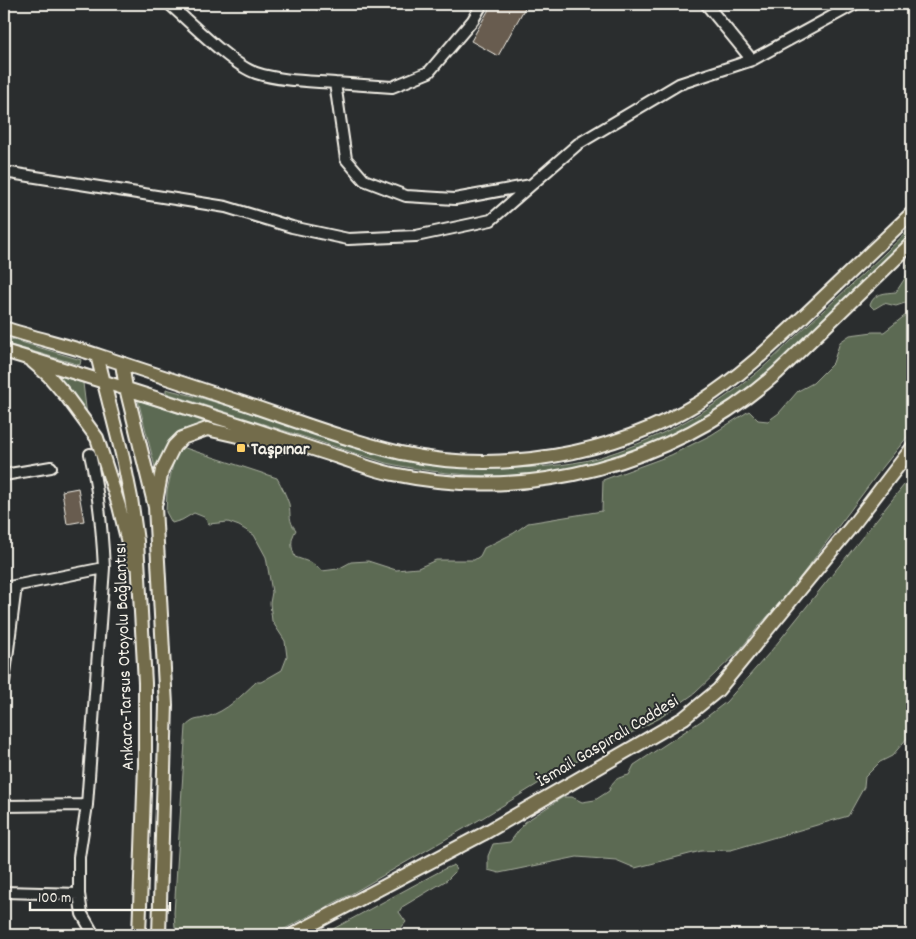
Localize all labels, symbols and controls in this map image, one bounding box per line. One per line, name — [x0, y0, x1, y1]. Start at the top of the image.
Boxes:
place label: Taşpınar — [251, 438, 310, 463]
marker: Taşpınar — [235, 442, 247, 454]
street label: Ankara-Tarsus Otoyolu Bağlantısı — [109, 543, 142, 771]
street label: İsmail Gaspıralı Caddesi — [533, 690, 684, 794]
scale bar — [30, 879, 170, 911]
text: 100 m — [38, 888, 71, 910]

